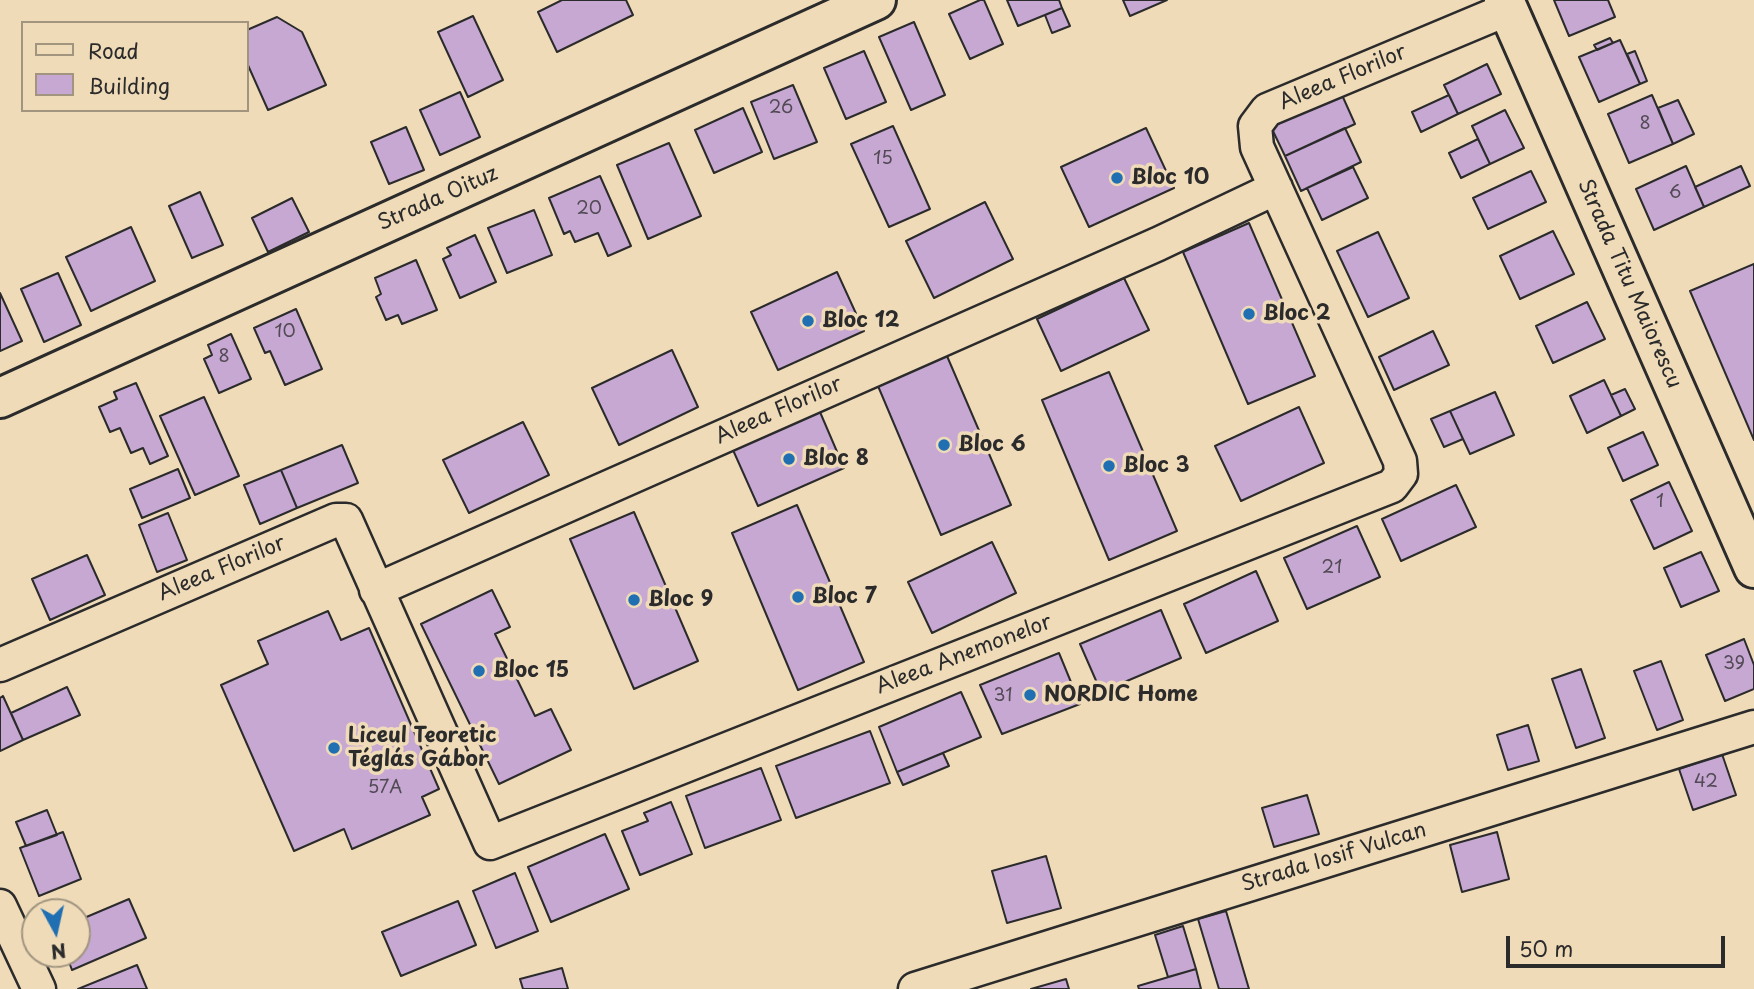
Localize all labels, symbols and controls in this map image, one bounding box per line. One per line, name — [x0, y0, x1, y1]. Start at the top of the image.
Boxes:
legend — [21, 21, 248, 112]
text: Road — [88, 34, 139, 66]
street label: Aleea Florilor — [1276, 40, 1410, 116]
text: Building — [88, 69, 170, 101]
house number: 26 — [769, 97, 793, 119]
house number: 8 — [1639, 113, 1651, 135]
house number: 15 — [873, 148, 893, 170]
street label: Strada Oituz — [374, 161, 502, 237]
place label: Bloc 10 — [1131, 165, 1209, 191]
marker: Bloc 10 — [1109, 170, 1125, 186]
street label: Strada Titu Maiorescu — [1571, 175, 1687, 393]
house number: 6 — [1669, 182, 1681, 204]
house number: 20 — [576, 198, 602, 220]
place label: Bloc 2 — [1263, 301, 1330, 327]
marker: Bloc 2 — [1241, 306, 1257, 322]
place label: Bloc 12 — [822, 308, 899, 334]
marker: Bloc 12 — [800, 313, 816, 329]
house number: 10 — [274, 321, 296, 343]
house number: 8 — [218, 346, 230, 368]
street label: Aleea Florilor — [712, 372, 846, 450]
place label: Bloc 6 — [958, 432, 1025, 458]
marker: Bloc 6 — [936, 437, 952, 453]
place label: Bloc 8 — [803, 446, 869, 472]
marker: Bloc 8 — [781, 451, 797, 467]
place label: Bloc 3 — [1123, 453, 1189, 479]
marker: Bloc 3 — [1101, 458, 1117, 474]
house number: 1 — [1656, 491, 1664, 513]
street label: Aleea Florilor — [155, 531, 289, 607]
house number: 21 — [1322, 557, 1342, 579]
place label: Bloc 7 — [812, 584, 877, 610]
place label: Bloc 9 — [648, 587, 713, 613]
marker: Bloc 7 — [790, 589, 806, 605]
marker: Bloc 9 — [626, 592, 642, 608]
street label: Aleea Anemonelor — [873, 610, 1055, 700]
house number: 39 — [1723, 653, 1745, 675]
place label: Bloc 15 — [493, 658, 569, 684]
marker: Bloc 15 — [471, 663, 487, 679]
place label: NORDIC Home — [1044, 682, 1198, 708]
house number: 31 — [994, 685, 1012, 707]
marker: NORDIC Home — [1022, 687, 1038, 703]
place label: Liceul Teoretic Téglás Gábor — [348, 723, 497, 773]
marker: Liceul Teoretic Téglás Gábor — [326, 740, 342, 756]
house number: 42 — [1694, 771, 1718, 793]
house number: 57A — [368, 777, 402, 799]
street label: Strada Iosif Vulcan — [1238, 818, 1430, 898]
north arrow — [21, 898, 91, 968]
scale bar — [1509, 922, 1728, 966]
text: 50 m — [1519, 932, 1573, 964]
text: N — [49, 937, 68, 967]

